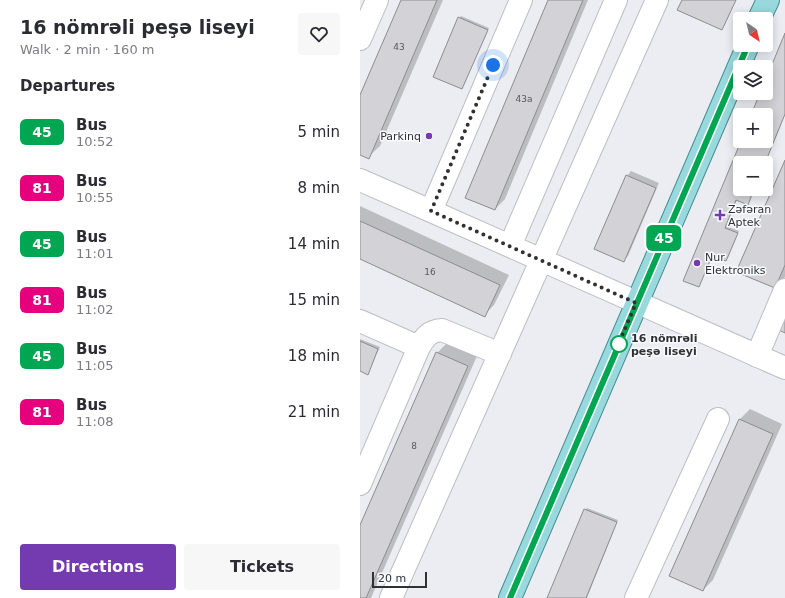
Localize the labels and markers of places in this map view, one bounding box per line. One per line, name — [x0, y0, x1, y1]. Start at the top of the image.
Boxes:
place label: Parkinq — [380, 130, 421, 143]
marker: Parkinq — [424, 131, 434, 141]
place label: Zəfəran Aptek — [728, 203, 771, 229]
marker: Zəfəran Aptek — [715, 210, 725, 220]
place label: Nur Elektroniks — [705, 251, 766, 277]
marker: Nur Elektroniks — [692, 258, 702, 268]
place label: 16 nömrəli peşə liseyi — [631, 332, 697, 358]
marker: 16 nömrəli peşə liseyi — [610, 335, 628, 353]

